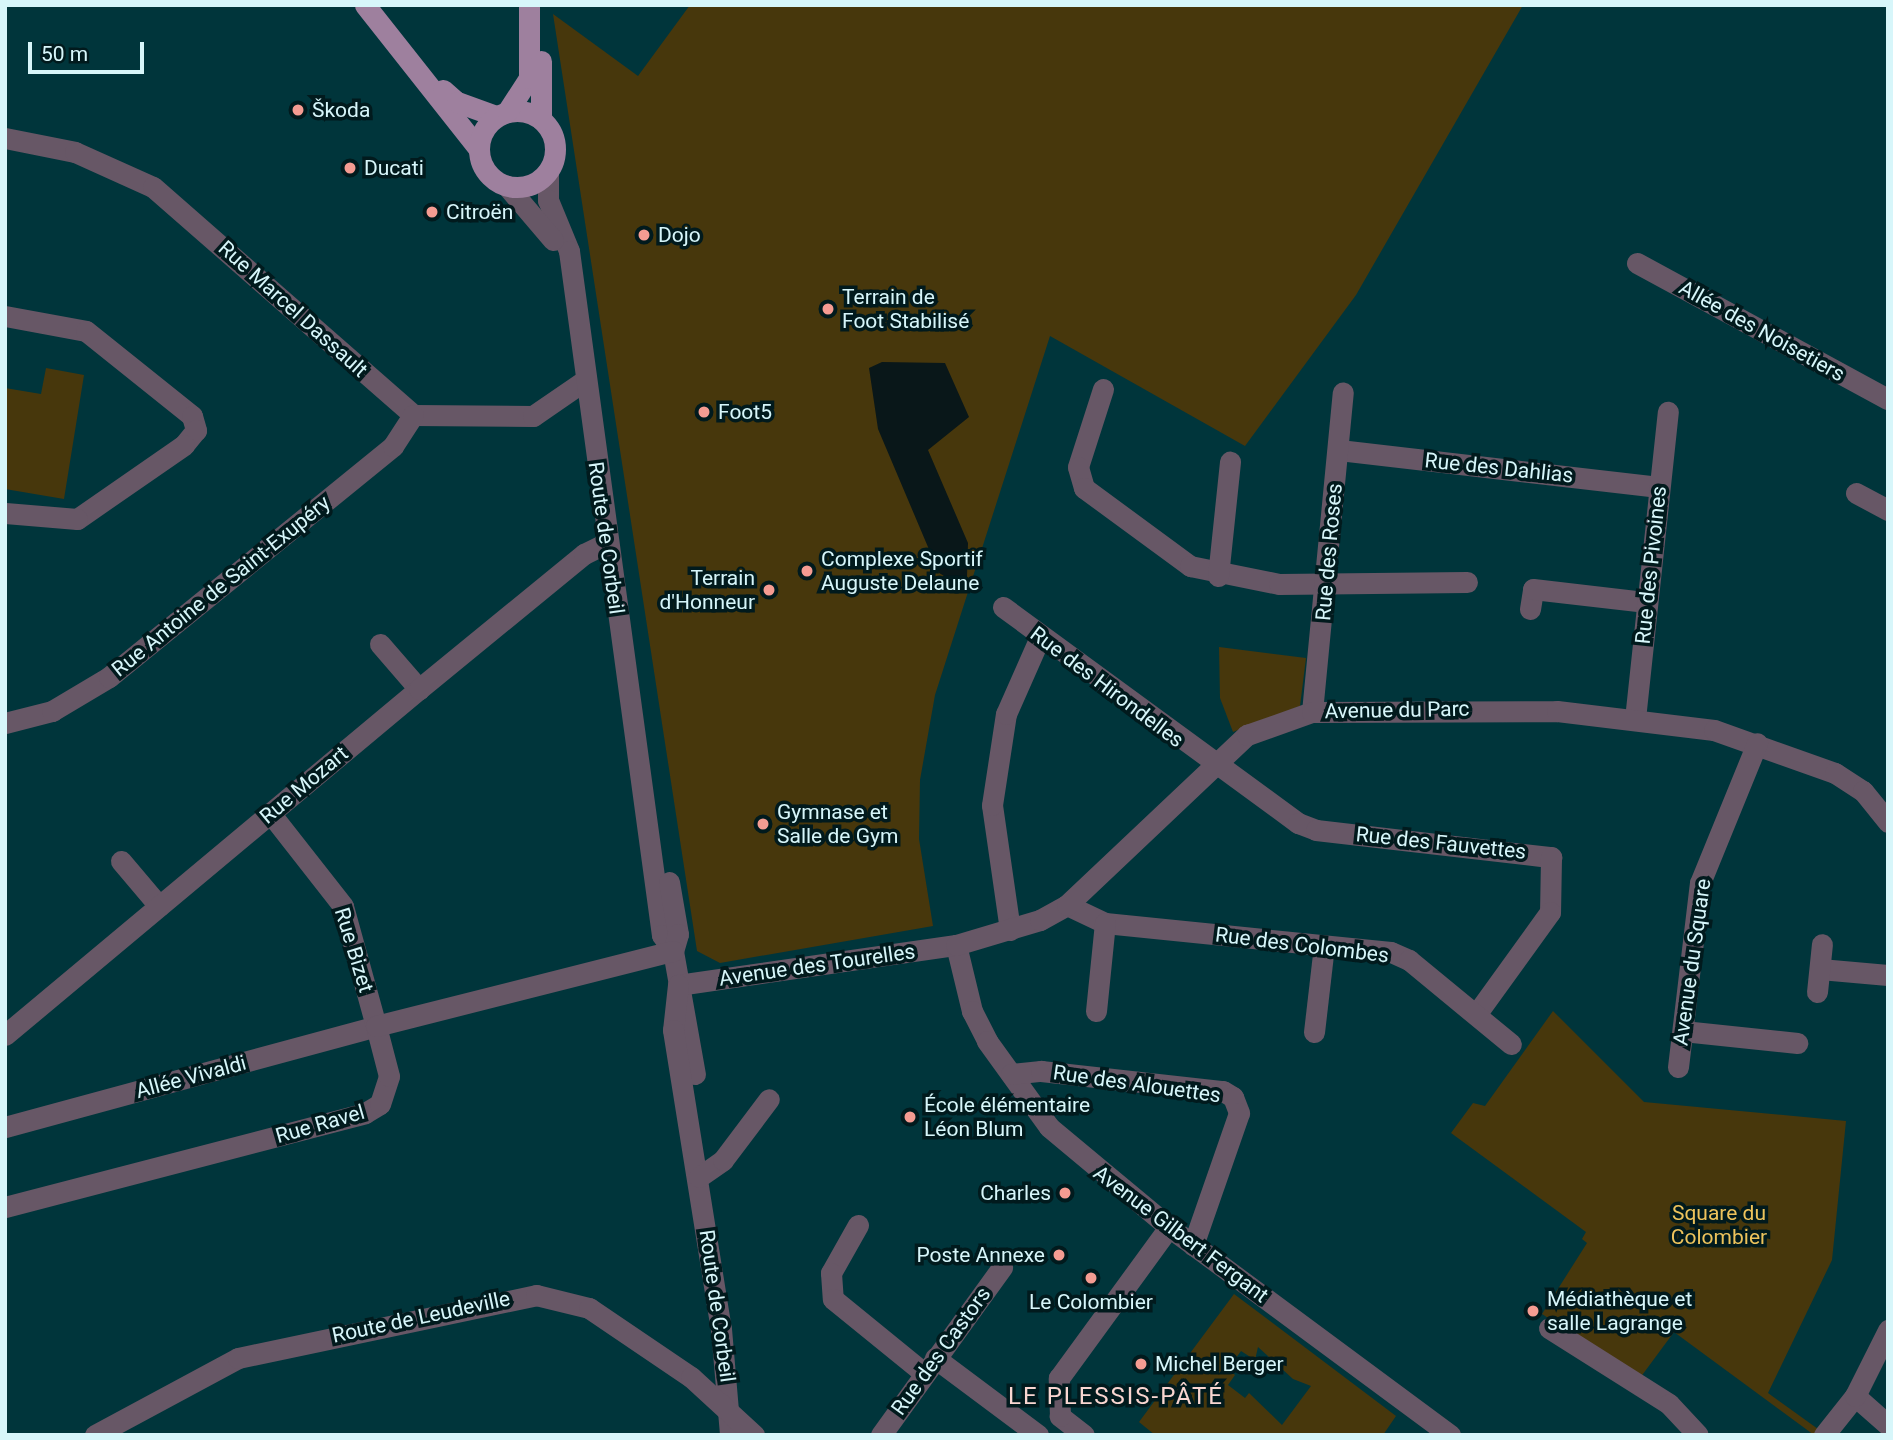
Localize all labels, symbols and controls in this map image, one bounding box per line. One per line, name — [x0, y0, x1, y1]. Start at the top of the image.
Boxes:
scale bar — [32, 28, 147, 72]
text: 50 m — [41, 42, 88, 66]
place label: Škoda — [312, 97, 370, 123]
marker: Škoda — [290, 102, 306, 118]
place label: Ducati — [364, 155, 424, 181]
marker: Ducati — [342, 160, 358, 176]
place label: Citroën — [446, 199, 513, 225]
marker: Citroën — [424, 204, 440, 220]
place label: Dojo — [658, 222, 701, 248]
marker: Dojo — [636, 227, 652, 243]
street label: Rue Marcel Dassault — [213, 235, 373, 383]
street label: Allée des Noisetiers — [1675, 275, 1849, 387]
place label: Terrain de Foot Stabilisé — [842, 284, 969, 334]
marker: Terrain de Foot Stabilisé — [820, 301, 836, 317]
place label: Foot5 — [718, 399, 772, 425]
marker: Foot5 — [696, 404, 712, 420]
street label: Rue des Dahlias — [1424, 448, 1574, 488]
street label: Route de Corbeil — [583, 460, 629, 616]
street label: Rue des Roses — [1310, 482, 1348, 622]
street label: Rue des Pivoines — [1630, 485, 1672, 645]
street label: Rue Antoine de Saint-Exupéry — [107, 490, 335, 682]
place label: Complexe Sportif Auguste Delaune — [821, 546, 983, 596]
marker: Complexe Sportif Auguste Delaune — [799, 563, 815, 579]
place label: Terrain d'Honneur — [660, 565, 755, 615]
marker: Terrain d'Honneur — [761, 582, 777, 598]
street label: Rue des Hirondelles — [1025, 621, 1189, 753]
street label: Avenue du Parc — [1324, 696, 1470, 724]
street label: Rue Mozart — [255, 741, 353, 829]
place label: Gymnase et Salle de Gym — [777, 799, 898, 849]
marker: Gymnase et Salle de Gym — [755, 816, 771, 832]
street label: Rue des Fauvettes — [1355, 822, 1527, 864]
street label: Avenue du Square — [1668, 877, 1716, 1047]
street label: Rue Bizet — [329, 905, 379, 995]
street label: Rue des Colombes — [1214, 922, 1390, 968]
street label: Avenue des Tourelles — [717, 939, 917, 991]
street label: Allée Vivaldi — [133, 1050, 249, 1104]
street label: Rue des Alouettes — [1052, 1060, 1222, 1108]
place label: École élémentaire Léon Blum — [924, 1092, 1090, 1142]
street label: Rue Ravel — [273, 1099, 367, 1149]
marker: École élémentaire Léon Blum — [902, 1109, 918, 1125]
street label: Avenue Gilbert Fergant — [1089, 1160, 1273, 1308]
place label: Charles — [980, 1180, 1051, 1206]
marker: Charles — [1057, 1185, 1073, 1201]
park label: Square du Colombier — [1671, 1200, 1767, 1250]
street label: Route de Corbeil — [694, 1228, 740, 1384]
place label: Poste Annexe — [916, 1242, 1045, 1268]
marker: Poste Annexe — [1051, 1247, 1067, 1263]
marker: Le Colombier — [1083, 1270, 1099, 1286]
street label: Rue des Castors — [886, 1282, 996, 1420]
street label: Route de Leudeville — [330, 1286, 512, 1348]
place label: Médiathèque et salle Lagrange — [1547, 1286, 1692, 1336]
place label: Le Colombier — [1029, 1289, 1153, 1315]
marker: Médiathèque et salle Lagrange — [1525, 1303, 1541, 1319]
place label: Michel Berger — [1155, 1351, 1284, 1377]
marker: Michel Berger — [1133, 1356, 1149, 1372]
district label: LE PLESSIS-PÂTÉ — [1010, 1383, 1222, 1411]

